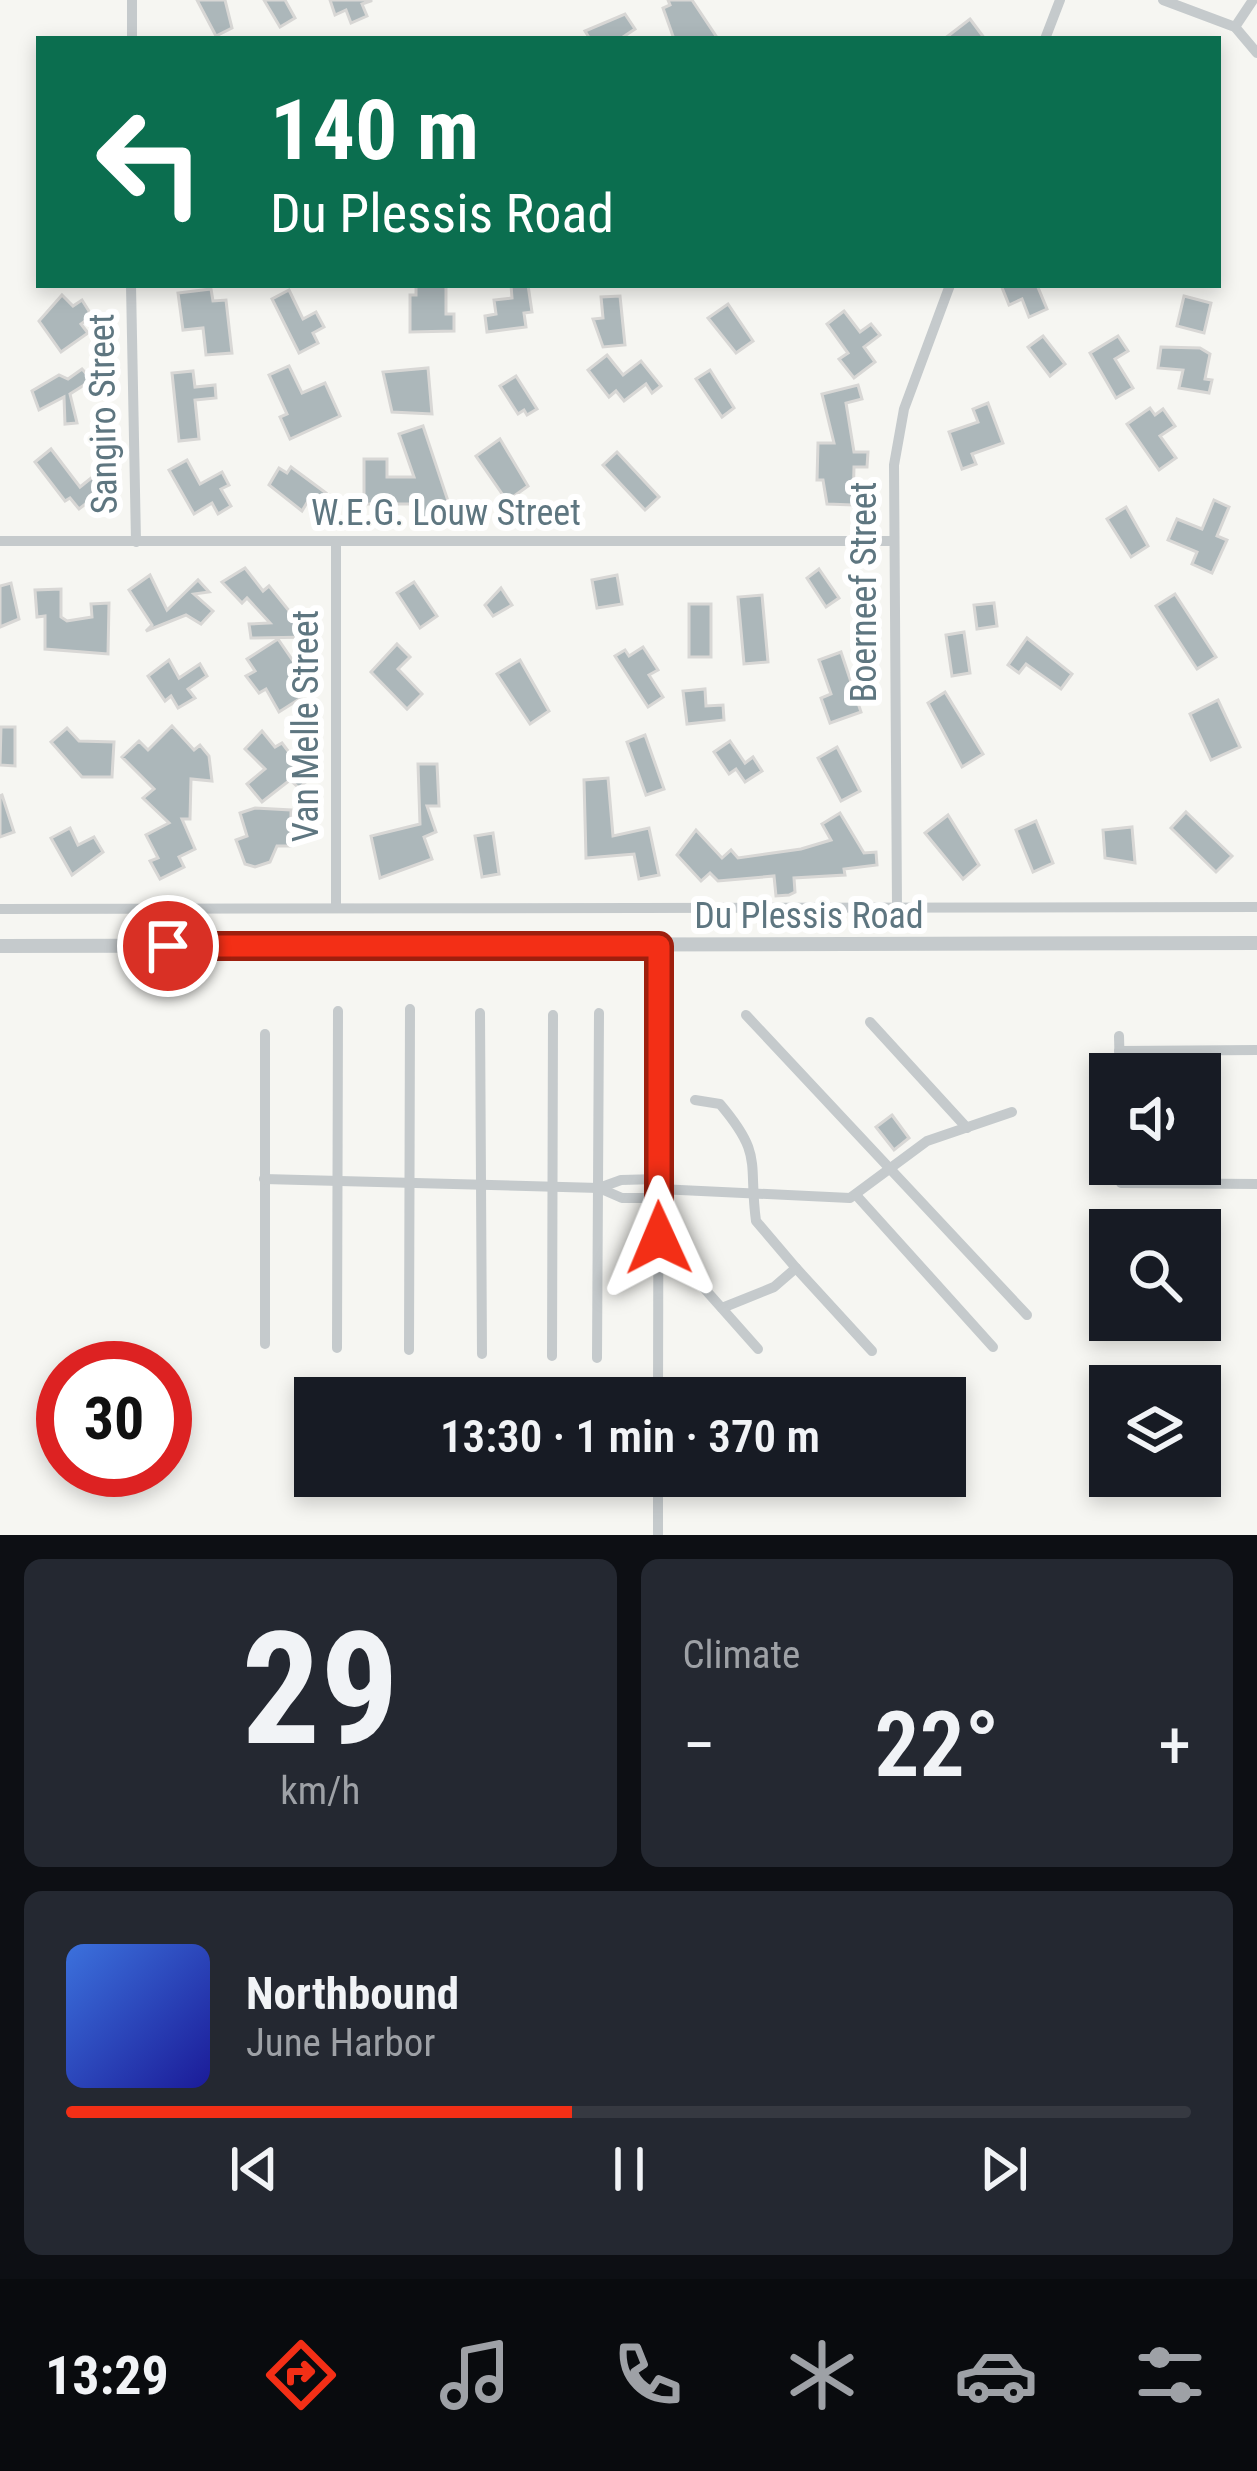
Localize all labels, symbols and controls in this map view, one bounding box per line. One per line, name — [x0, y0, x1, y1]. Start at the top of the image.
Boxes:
text: 140 m — [270, 81, 479, 180]
icon: left — [72, 84, 228, 240]
text: Du Plessis Road — [270, 182, 614, 245]
street label: Sangiro Street — [80, 313, 126, 515]
street label: Boerneef Street — [843, 482, 885, 702]
street label: W.E.G. Louw Street — [311, 492, 581, 534]
street label: Van Melle Street — [285, 610, 327, 842]
pin — [117, 895, 219, 997]
street label: Du Plessis Road — [694, 895, 924, 937]
icon: arrive — [135, 913, 201, 979]
map controls — [1089, 1053, 1221, 1497]
button: sound — [1089, 1053, 1221, 1185]
position arrow — [596, 1175, 722, 1301]
button: search — [1089, 1209, 1221, 1341]
speed limit sign: 30 — [36, 1341, 192, 1497]
button: layers — [1089, 1365, 1221, 1497]
text: 13:30 · 1 min · 370 m — [440, 1410, 820, 1463]
text: 29 — [241, 1598, 399, 1781]
text: Climate — [683, 1632, 800, 1678]
text: 22° — [874, 1693, 999, 1798]
text: − — [683, 1707, 716, 1784]
text: + — [1158, 1707, 1191, 1784]
text: km/h — [280, 1768, 360, 1814]
text: Northbound — [246, 1967, 459, 2020]
text: June Harbor — [246, 2020, 435, 2066]
icon: previous — [221, 2136, 287, 2202]
icon: pause — [596, 2136, 662, 2202]
icon: next — [971, 2136, 1037, 2202]
icon: directions — [259, 2333, 343, 2417]
icon: music — [433, 2333, 517, 2417]
icon: phone — [606, 2333, 690, 2417]
icon: climate — [780, 2333, 864, 2417]
icon: car — [954, 2333, 1038, 2417]
icon: filters — [1128, 2333, 1212, 2417]
text: 13:29 — [45, 2344, 169, 2407]

